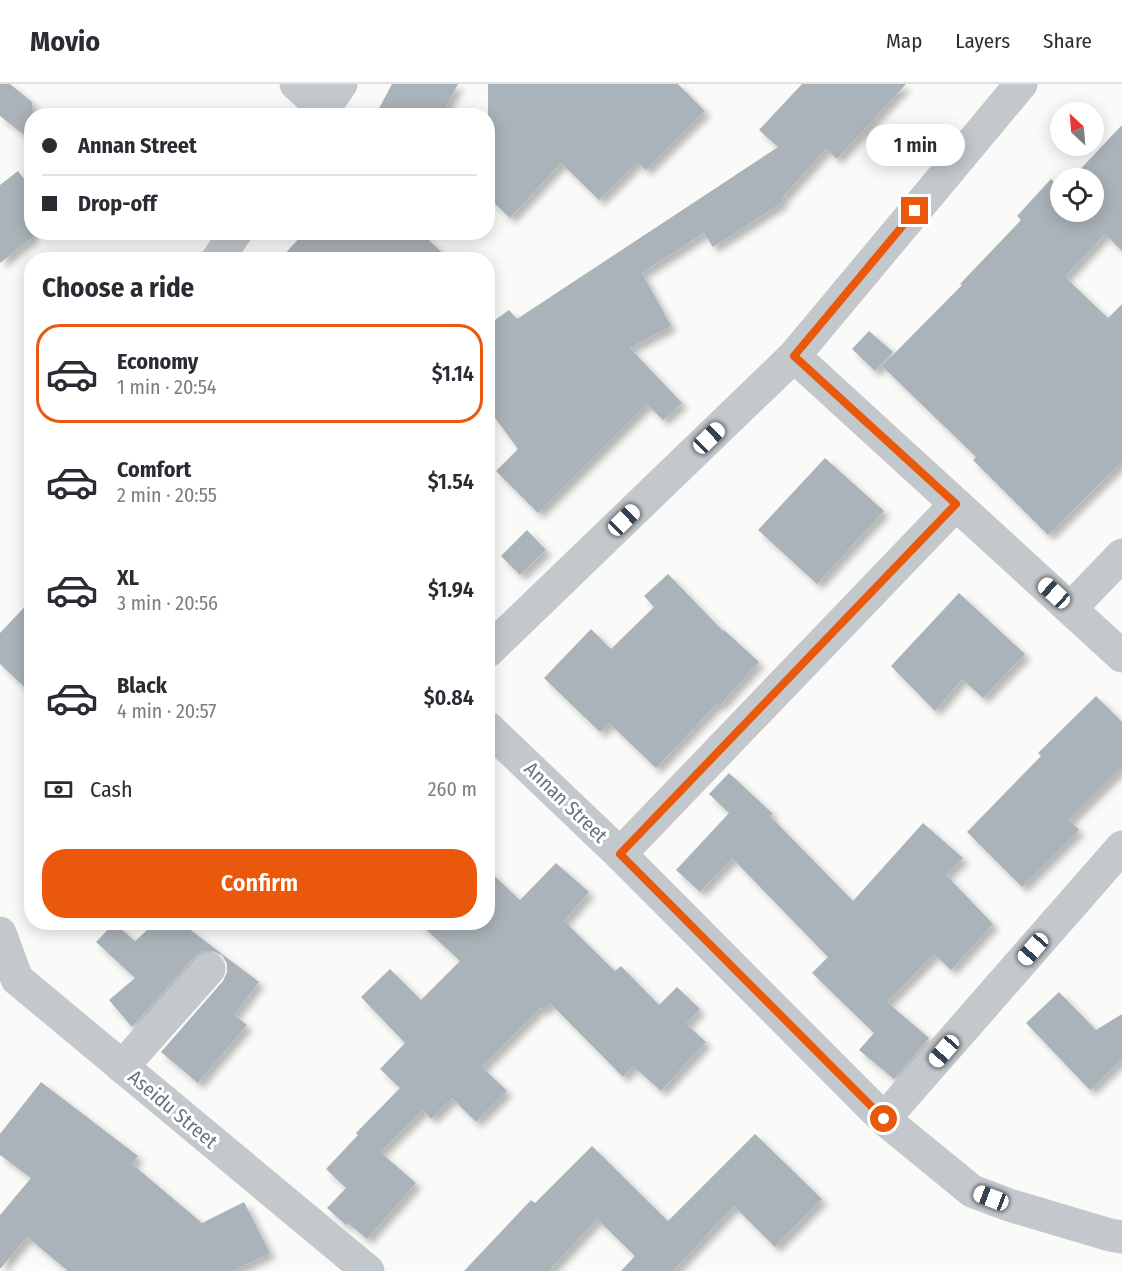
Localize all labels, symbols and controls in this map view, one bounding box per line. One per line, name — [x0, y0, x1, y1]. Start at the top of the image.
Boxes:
text: Movio — [30, 25, 100, 58]
text: Map — [886, 28, 922, 54]
text: Layers — [955, 28, 1010, 54]
text: Share — [1043, 28, 1092, 54]
north arrow — [1050, 102, 1104, 156]
map controls — [1050, 102, 1104, 222]
callout: 1 min — [866, 124, 964, 166]
text: Annan Street — [78, 132, 197, 159]
text: 1 min — [894, 133, 937, 157]
button: locate — [1050, 168, 1104, 222]
text: Drop-off — [78, 190, 157, 217]
route end — [901, 197, 928, 224]
text: Choose a ride — [42, 272, 194, 304]
icon: car — [45, 347, 99, 401]
text: Economy — [117, 348, 198, 375]
text: $1.14 — [432, 360, 474, 387]
text: 1 min · 20:54 — [117, 375, 217, 399]
car — [690, 419, 728, 457]
icon: car — [45, 455, 99, 509]
text: Comfort — [117, 456, 191, 483]
text: $1.54 — [428, 468, 474, 495]
text: 2 min · 20:55 — [117, 483, 217, 507]
car — [605, 501, 643, 539]
icon: car — [45, 563, 99, 617]
text: XL — [117, 564, 139, 591]
car — [1035, 574, 1073, 612]
text: $1.94 — [428, 576, 474, 603]
text: 3 min · 20:56 — [117, 591, 218, 615]
icon: car — [45, 671, 99, 725]
text: Black — [117, 672, 167, 699]
text: $0.84 — [424, 684, 474, 711]
text: 4 min · 20:57 — [117, 699, 216, 723]
street label: Annan Street — [520, 757, 613, 848]
icon: cash — [42, 773, 75, 806]
text: Cash — [90, 776, 133, 803]
text: 260 m — [428, 777, 477, 801]
button: Confirm — [42, 849, 477, 918]
car — [1014, 930, 1052, 968]
car — [925, 1032, 963, 1070]
street label: Aseidu Street — [124, 1065, 223, 1154]
route start — [870, 1105, 897, 1132]
car — [971, 1183, 1011, 1213]

